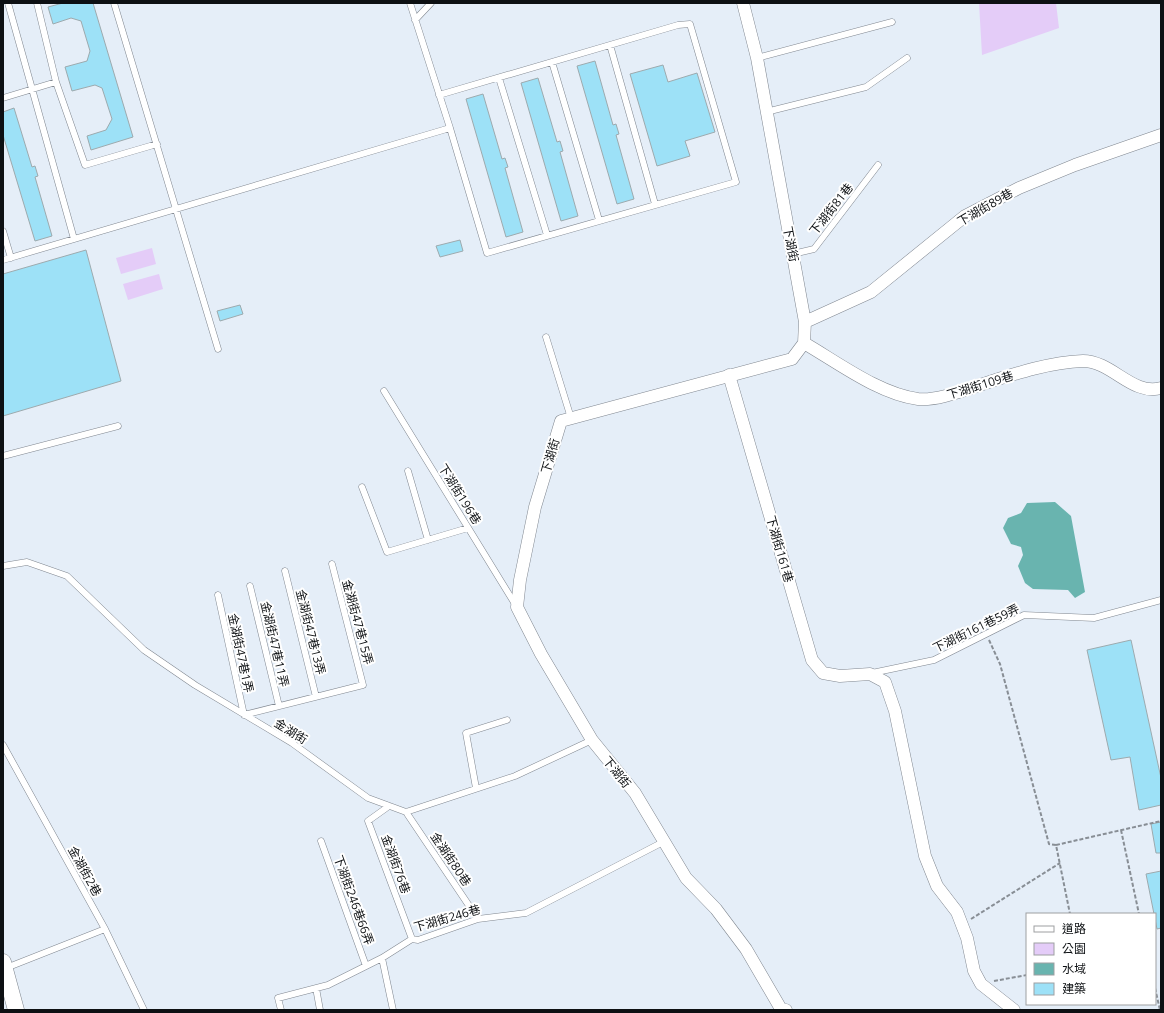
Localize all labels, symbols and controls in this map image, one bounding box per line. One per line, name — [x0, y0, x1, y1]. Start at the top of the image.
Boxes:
street label: 下湖街81巷 — [805, 179, 857, 239]
street label: 下湖街89巷 — [954, 184, 1016, 230]
street label: 下湖街 — [779, 225, 803, 263]
street label: 下湖街109巷 — [945, 367, 1015, 403]
street label: 下湖街 — [537, 436, 563, 476]
street label: 下湖街196巷 — [435, 460, 485, 528]
street label: 下湖街161巷 — [762, 514, 798, 584]
street label: 金湖街47巷15弄 — [338, 578, 378, 666]
street label: 金湖街47巷13弄 — [292, 588, 330, 676]
street label: 金湖街47巷11弄 — [257, 599, 293, 689]
street label: 下湖街161巷59弄 — [930, 600, 1022, 656]
street label: 金湖街47巷1弄 — [224, 612, 258, 694]
street label: 金湖街 — [271, 714, 311, 748]
street label: 下湖街 — [599, 753, 635, 791]
street label: 金湖街80巷 — [427, 829, 475, 889]
street label: 金湖街76巷 — [377, 832, 415, 896]
street label: 金湖街2巷 — [64, 843, 106, 899]
street label: 下湖街246巷66弄 — [330, 853, 378, 947]
street label: 下湖街246巷 — [412, 900, 482, 936]
legend — [1026, 913, 1156, 1005]
text: 道路 — [1062, 920, 1086, 937]
text: 公園 — [1062, 940, 1086, 957]
text: 水域 — [1062, 960, 1086, 977]
text: 建築 — [1062, 980, 1086, 997]

